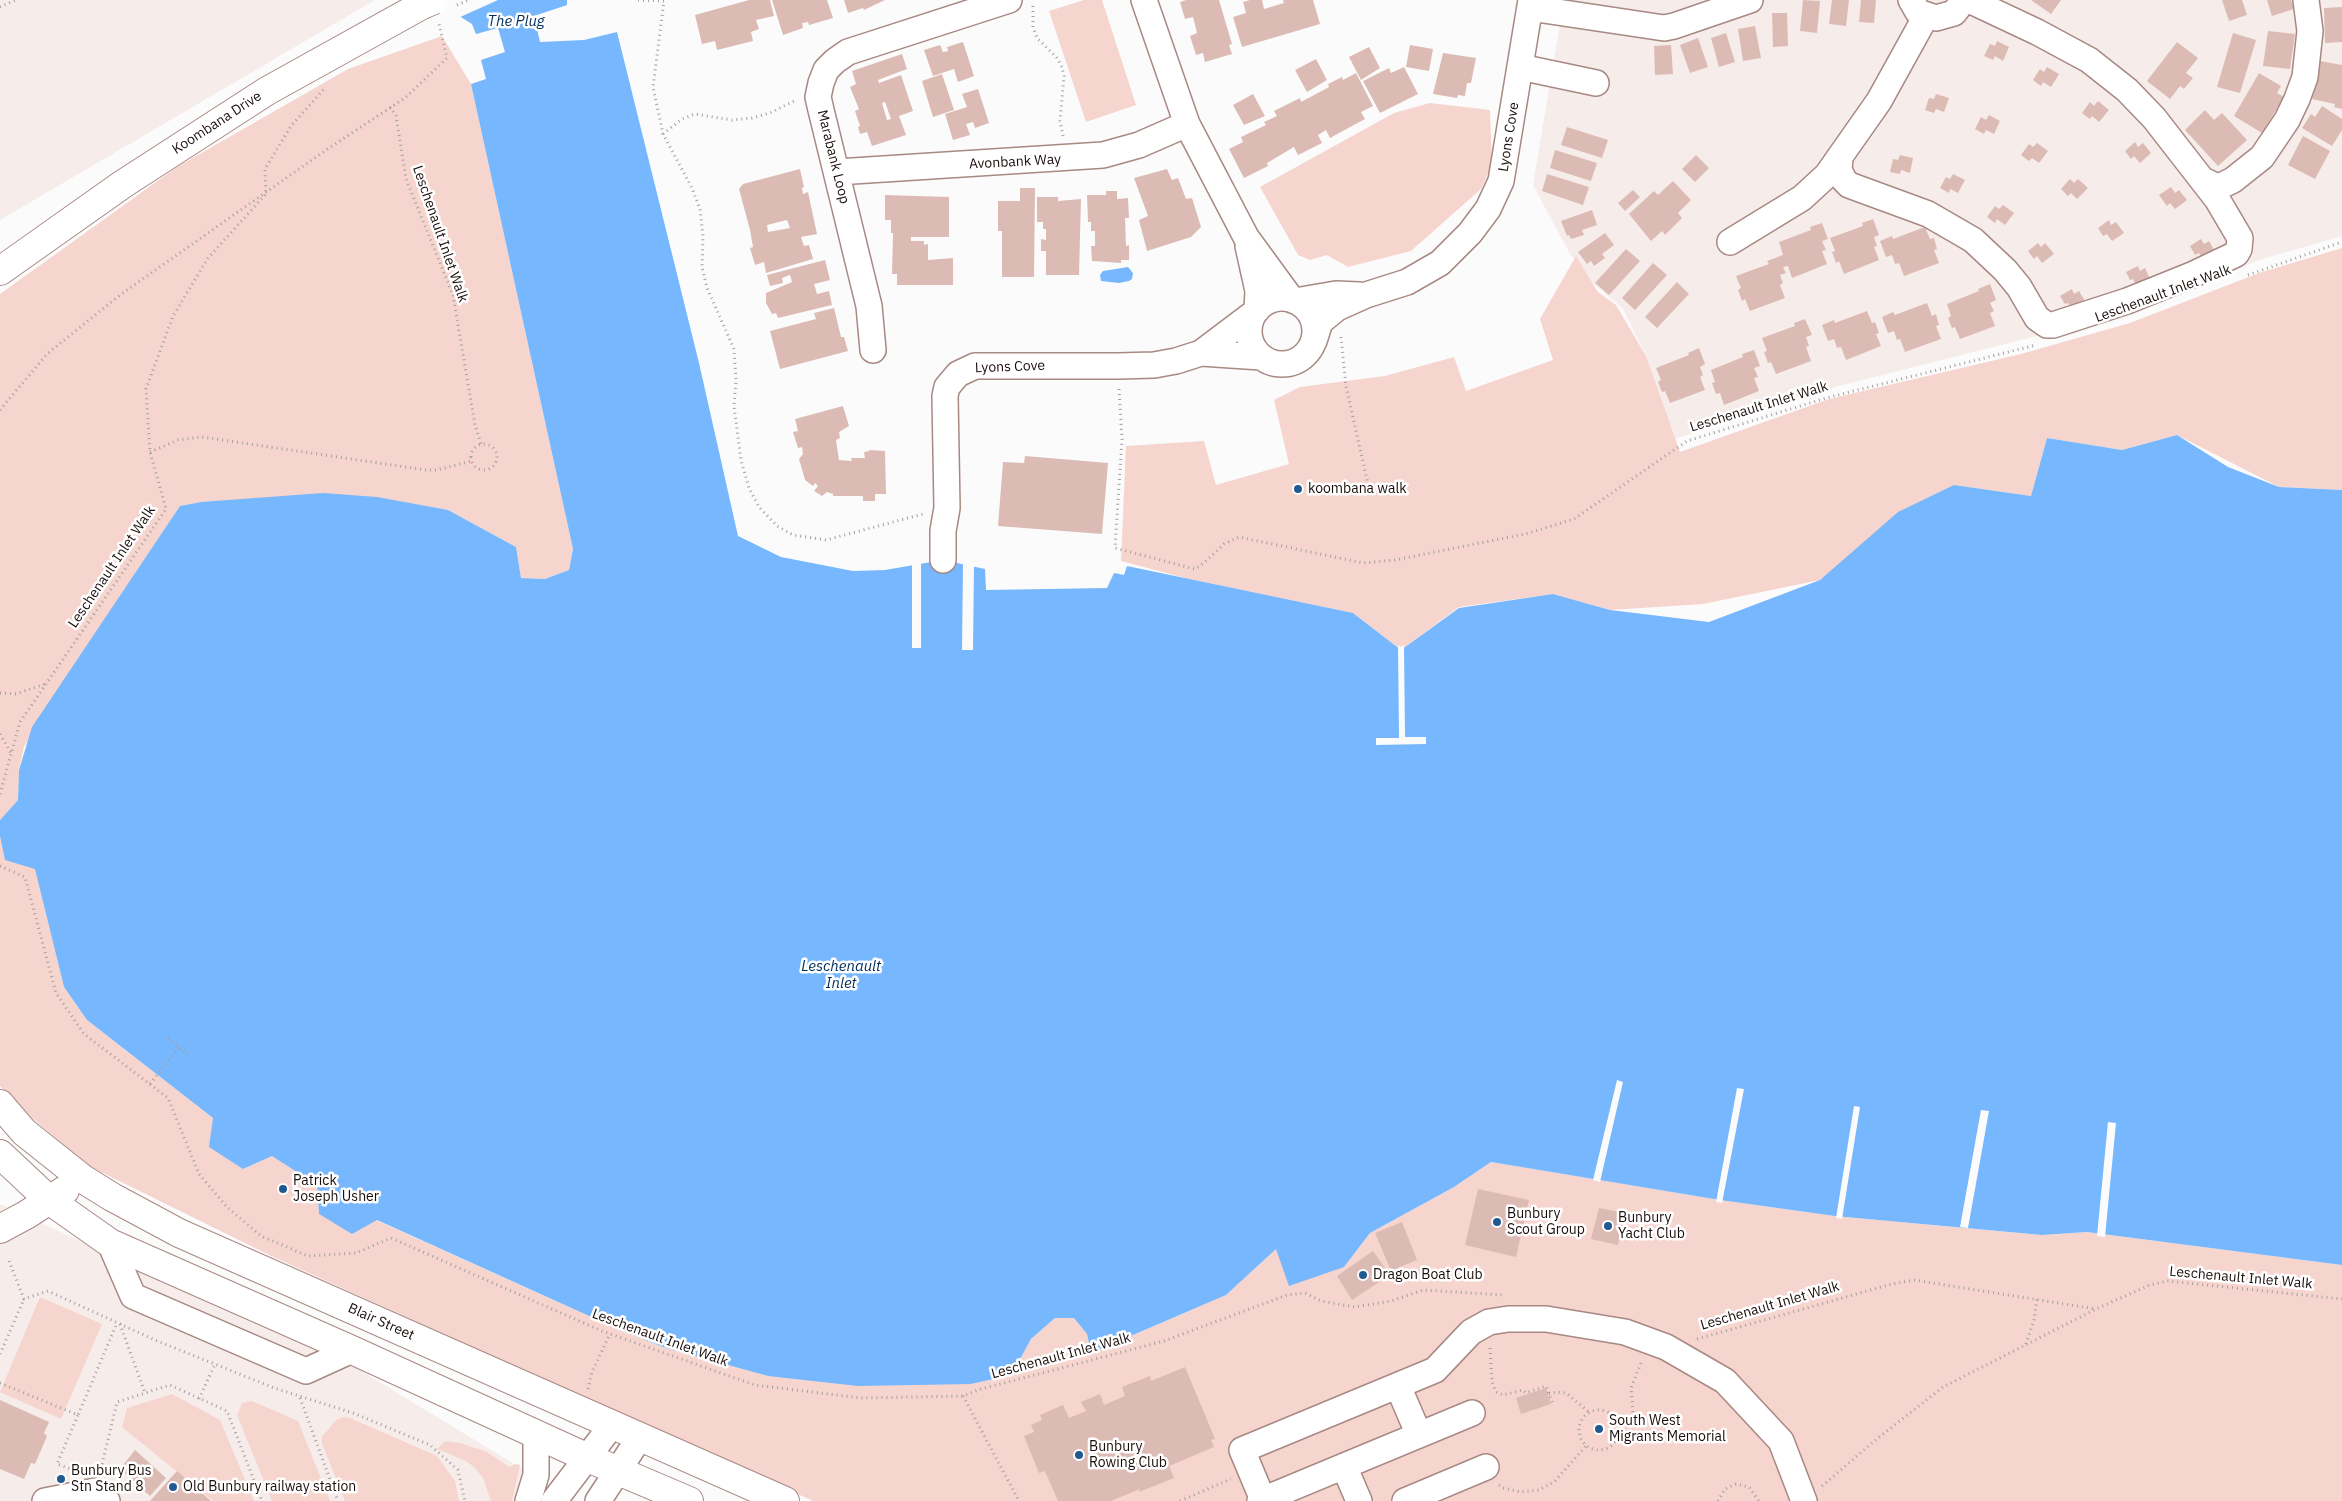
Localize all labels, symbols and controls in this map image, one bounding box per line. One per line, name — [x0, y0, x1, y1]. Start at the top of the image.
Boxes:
water label: The Plug — [488, 13, 544, 31]
street label: Koombana Drive — [169, 88, 265, 158]
street label: Lyons Cove — [1495, 101, 1523, 173]
street label: Marabank Loop — [813, 108, 853, 206]
street label: Avonbank Way — [969, 151, 1061, 173]
street label: Leschenault Inlet Walk — [409, 163, 471, 305]
street label: Leschenault Inlet Walk — [2093, 262, 2233, 326]
street label: Lyons Cove — [975, 357, 1045, 377]
street label: Leschenault Inlet Walk — [1688, 378, 1830, 436]
place label: koombana walk — [1308, 481, 1407, 497]
marker: koombana walk — [1292, 483, 1304, 495]
street label: Leschenault Inlet Walk — [65, 503, 159, 631]
water label: Leschenault Inlet — [801, 958, 881, 993]
place label: Patrick Joseph Usher — [293, 1173, 379, 1206]
marker: Patrick Joseph Usher — [277, 1183, 289, 1195]
place label: Bunbury Scout Group — [1507, 1206, 1585, 1238]
place label: Bunbury Yacht Club — [1618, 1210, 1685, 1242]
marker: Bunbury Scout Group — [1491, 1216, 1503, 1228]
marker: Bunbury Yacht Club — [1602, 1220, 1614, 1232]
street label: Leschenault Inlet Walk — [2169, 1263, 2313, 1293]
place label: Dragon Boat Club — [1373, 1267, 1483, 1283]
marker: Dragon Boat Club — [1357, 1269, 1369, 1281]
street label: Leschenault Inlet Walk — [1699, 1278, 1841, 1334]
street label: Blair Street — [345, 1300, 417, 1344]
street label: Leschenault Inlet Walk — [590, 1306, 730, 1370]
street label: Leschenault Inlet Walk — [989, 1329, 1133, 1383]
place label: South West Migrants Memorial — [1609, 1413, 1726, 1445]
marker: South West Migrants Memorial — [1593, 1423, 1605, 1435]
place label: Bunbury Rowing Club — [1089, 1439, 1167, 1471]
marker: Bunbury Rowing Club — [1073, 1449, 1085, 1461]
place label: Bunbury Bus Stn Stand 8 — [71, 1463, 152, 1495]
marker: Bunbury Bus Stn Stand 8 — [55, 1473, 67, 1485]
place label: Old Bunbury railway station — [183, 1479, 356, 1495]
marker: Old Bunbury railway station — [167, 1481, 179, 1493]

